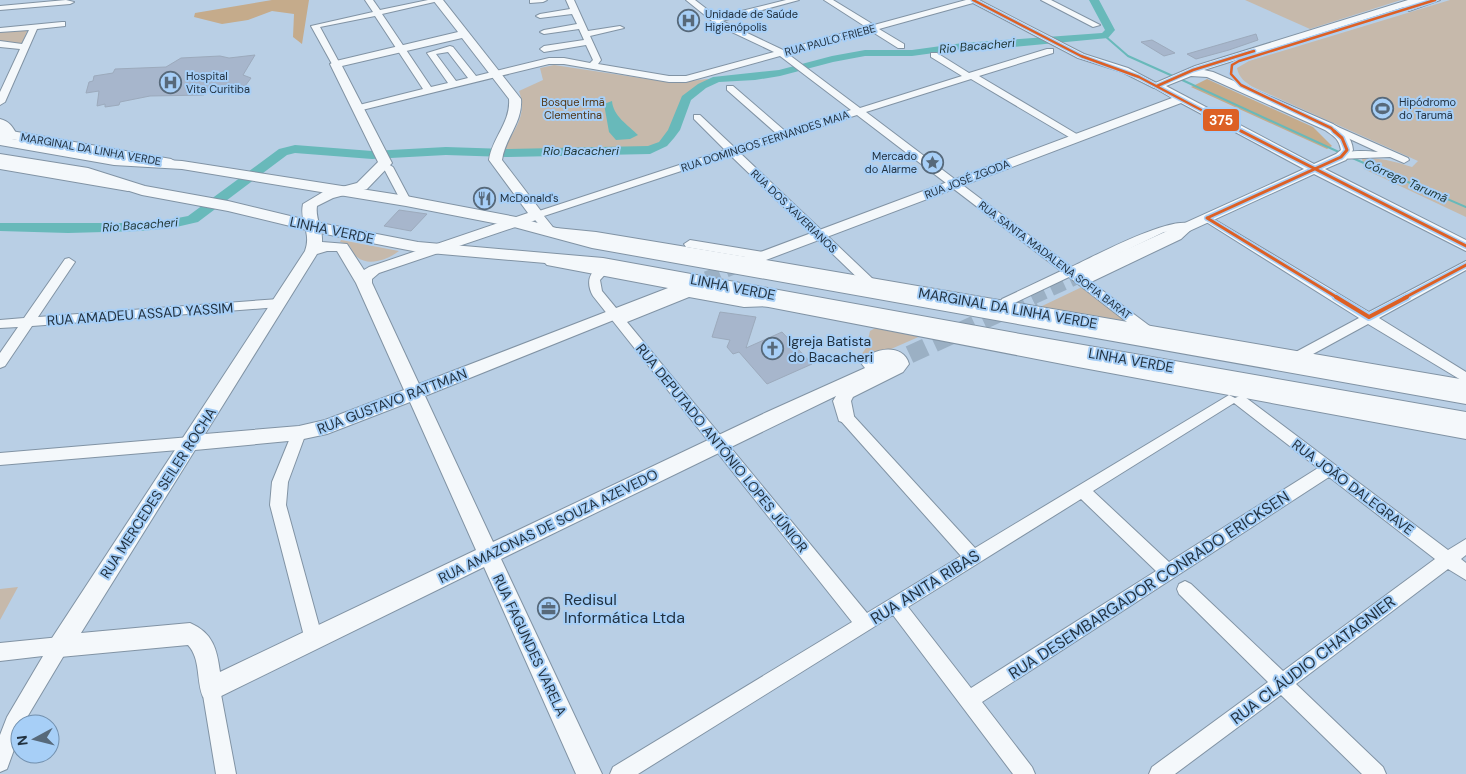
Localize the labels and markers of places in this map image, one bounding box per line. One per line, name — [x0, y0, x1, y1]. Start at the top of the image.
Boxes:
place label: Unidade de Saúde Higienópolis — [705, 7, 798, 34]
hospital icon: Unidade de Saúde Higienópolis — [677, 8, 701, 32]
place label: Hospital Vita Curitiba — [186, 69, 250, 96]
hospital icon: Hospital Vita Curitiba — [158, 70, 182, 94]
place label: Hipódromo do Tarumã — [1399, 95, 1456, 122]
sports icon: Hipódromo do Tarumã — [1371, 96, 1395, 120]
place label: Mercado do Alarme — [865, 149, 917, 176]
place icon: Mercado do Alarme — [921, 150, 945, 174]
restaurant icon: McDonald's — [472, 186, 496, 210]
place label: McDonald's — [500, 191, 559, 205]
place label: Igreja Batista do Bacacheri — [788, 332, 873, 366]
church icon: Igreja Batista do Bacacheri — [760, 337, 784, 361]
place label: Redisul Informática Ltda — [564, 589, 685, 628]
office icon: Redisul Informática Ltda — [536, 596, 560, 620]

